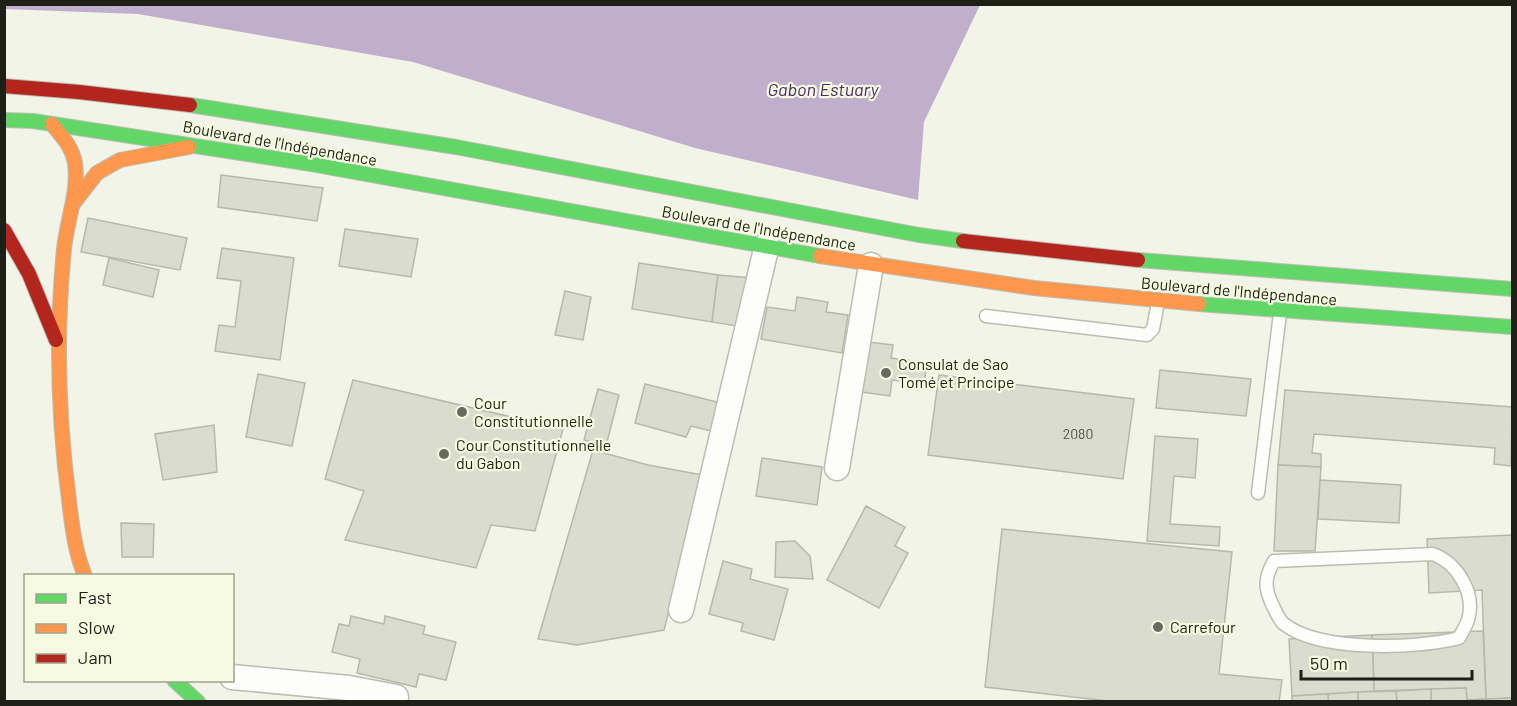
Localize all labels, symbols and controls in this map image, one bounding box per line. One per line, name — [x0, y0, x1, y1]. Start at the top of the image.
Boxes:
water label: Gabon Estuary — [768, 78, 879, 100]
street label: Boulevard de l'Indépendance — [182, 116, 379, 169]
street label: Boulevard de l'Indépendance — [661, 201, 858, 254]
street label: Boulevard de l'Indépendance — [1140, 272, 1338, 309]
place label: Consulat de Sao Tomé et Principe — [898, 354, 1015, 391]
marker: Consulat de Sao Tomé et Principe — [879, 366, 893, 380]
place label: Cour Constitutionnelle — [474, 393, 593, 430]
marker: Cour Constitutionnelle — [455, 405, 469, 419]
house number: 2080 — [1063, 425, 1093, 442]
place label: Cour Constitutionnelle du Gabon — [456, 435, 611, 472]
marker: Cour Constitutionnelle du Gabon — [437, 447, 451, 461]
legend — [24, 574, 234, 682]
text: Fast — [78, 586, 112, 608]
text: Slow — [78, 616, 115, 638]
place label: Carrefour — [1170, 617, 1236, 636]
marker: Carrefour — [1151, 620, 1165, 634]
scale bar — [1301, 643, 1472, 681]
text: Jam — [78, 646, 112, 668]
text: 50 m — [1310, 652, 1348, 674]

